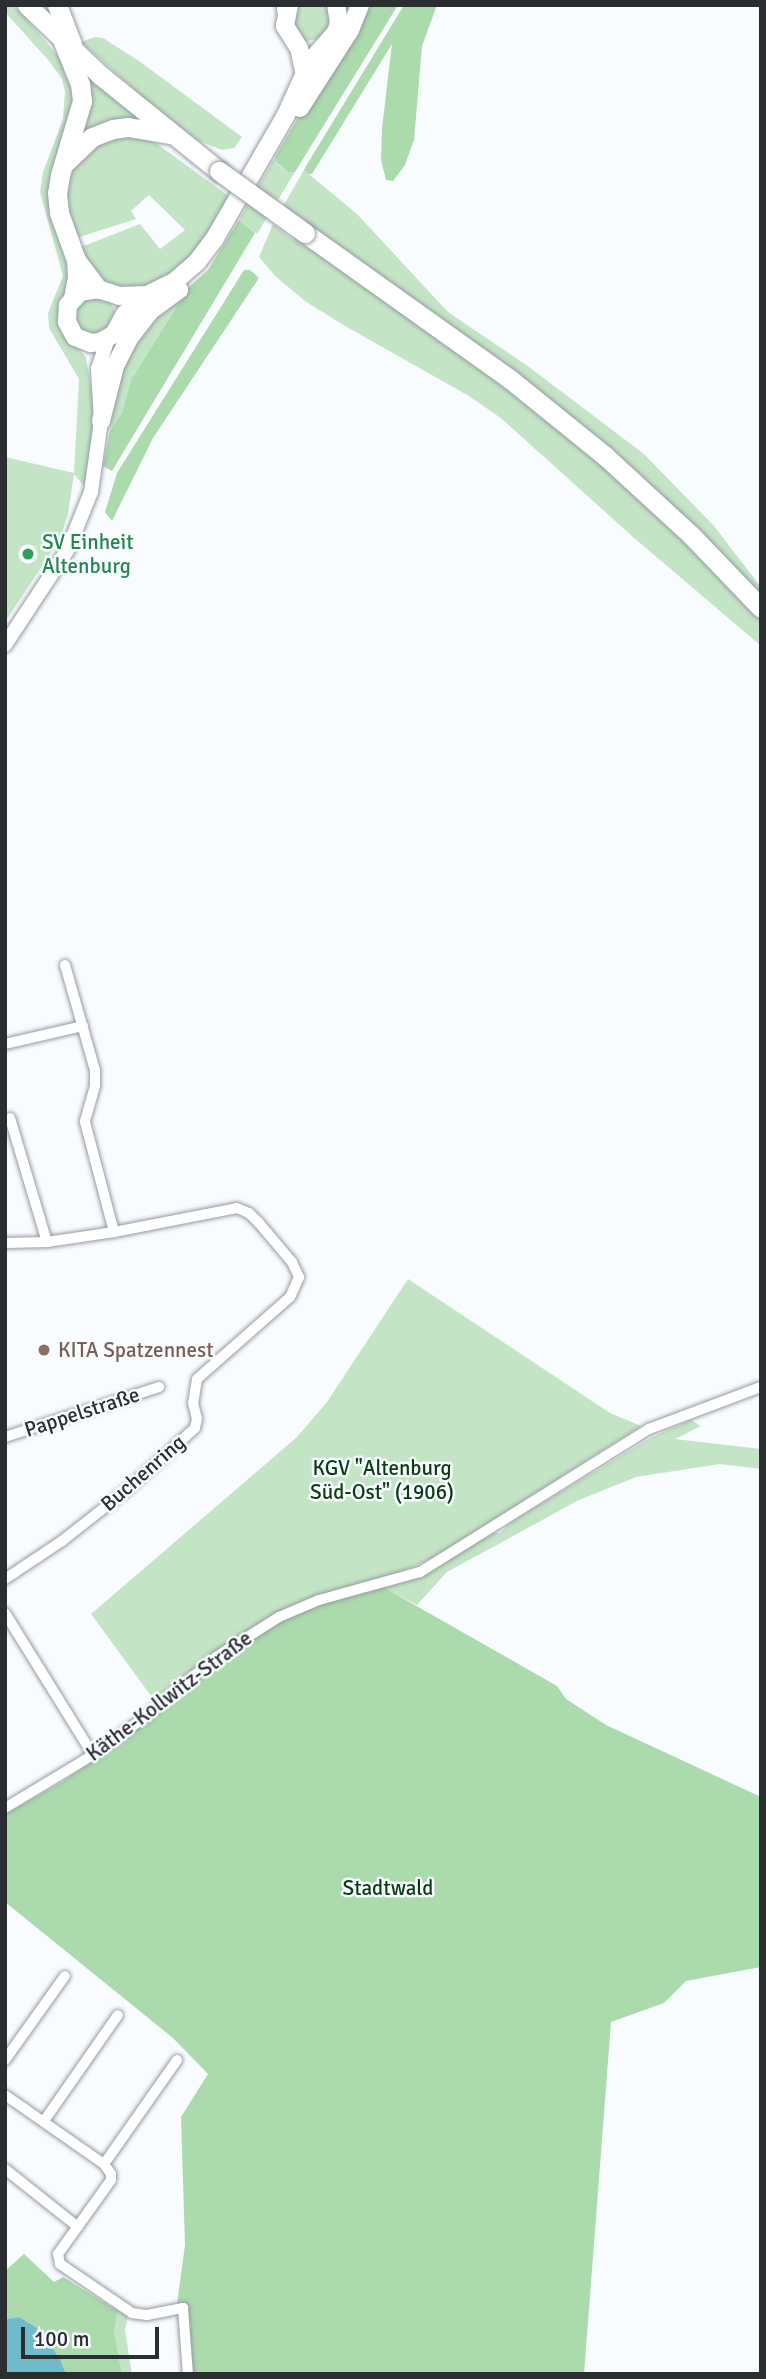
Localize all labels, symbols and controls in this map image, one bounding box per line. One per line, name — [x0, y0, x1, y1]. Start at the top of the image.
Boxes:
place label: SV Einheit Altenburg — [42, 529, 134, 579]
marker: SV Einheit Altenburg — [20, 546, 36, 562]
place label: KITA Spatzennest — [58, 1337, 214, 1363]
marker: KITA Spatzennest — [36, 1342, 52, 1358]
street label: Pappelstraße — [21, 1382, 143, 1442]
street label: Buchenring — [96, 1429, 190, 1517]
park label: KGV "Altenburg Süd-Ost" (1906) — [310, 1455, 454, 1505]
street label: Käthe-Kollwitz-Straße — [81, 1626, 257, 1766]
park label: Stadtwald — [343, 1875, 433, 1901]
scale bar — [24, 2312, 163, 2356]
text: 100 m — [34, 2326, 89, 2352]

